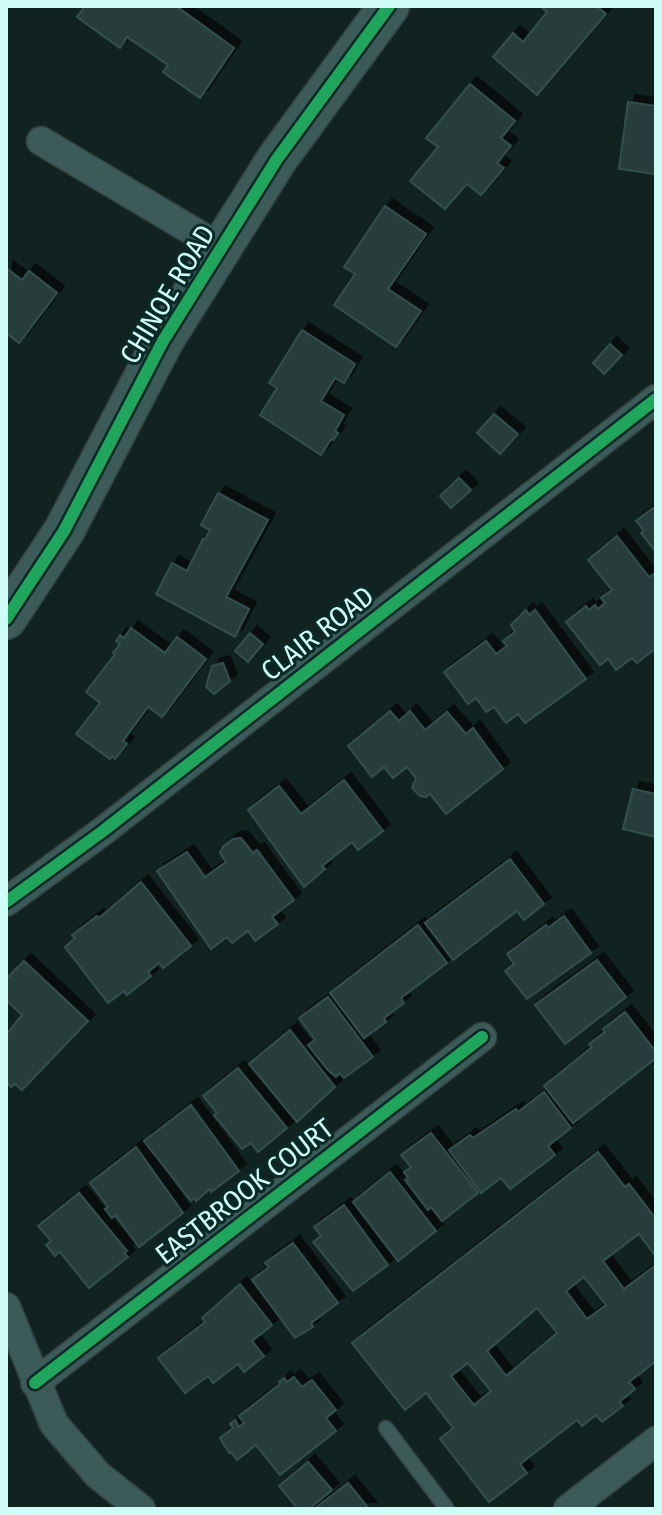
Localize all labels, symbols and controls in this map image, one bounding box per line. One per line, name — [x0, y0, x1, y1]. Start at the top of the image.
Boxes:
street label: CHINOE ROAD — [113, 219, 222, 370]
street label: CLAIR ROAD — [254, 579, 380, 688]
street label: EASTBROOK COURT — [149, 1112, 340, 1271]

